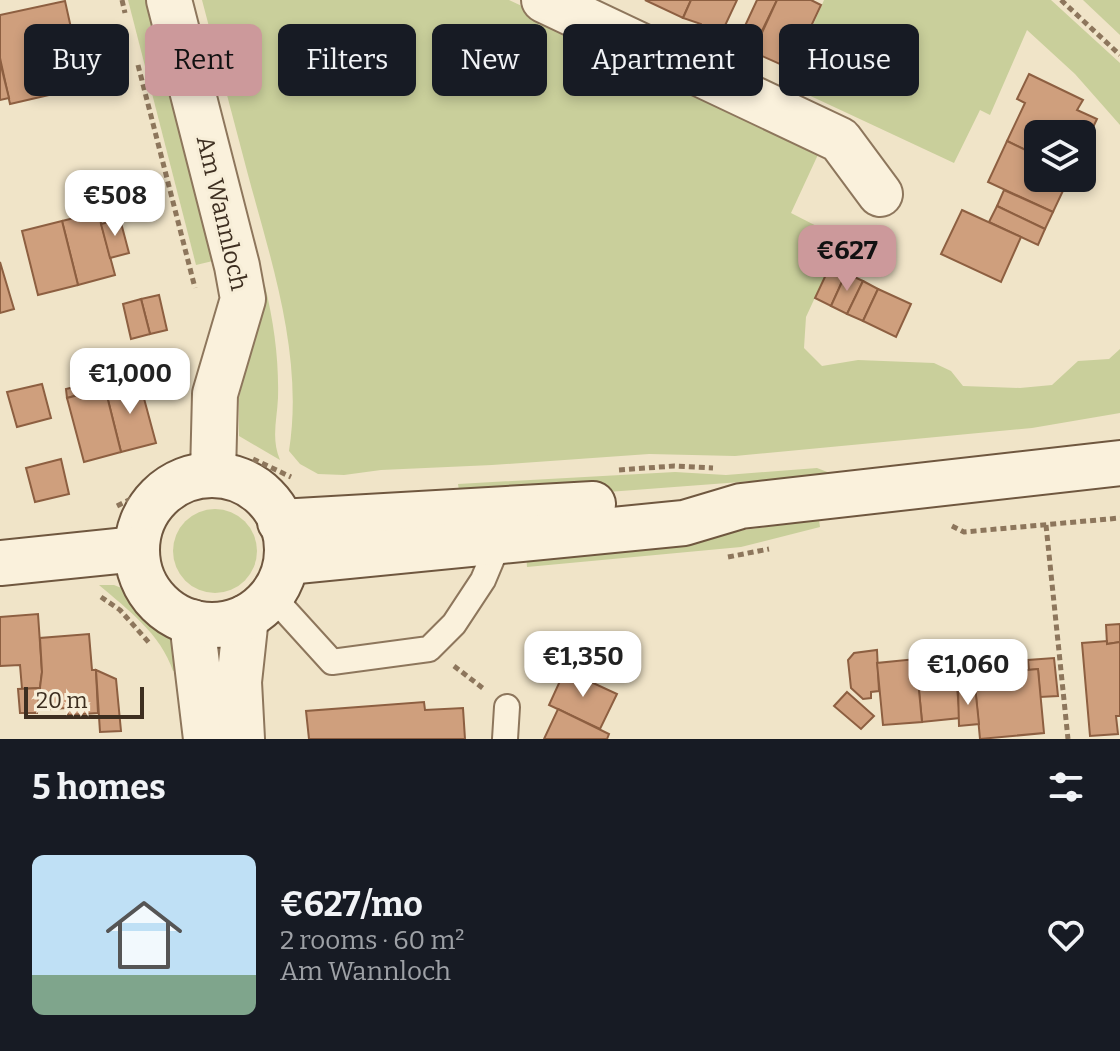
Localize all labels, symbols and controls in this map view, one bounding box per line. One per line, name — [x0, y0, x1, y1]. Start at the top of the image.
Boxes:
chip: Buy — [24, 24, 129, 96]
chip: Rent — [145, 24, 262, 96]
chip: Filters — [278, 24, 416, 96]
chip: New — [432, 24, 547, 96]
chip: Apartment — [563, 24, 763, 96]
chip: House — [779, 24, 919, 96]
map controls — [1024, 120, 1096, 192]
button: layers — [1024, 120, 1096, 192]
street label: Am Wannloch — [191, 133, 253, 293]
pin: €508 — [68, 170, 162, 238]
text: €508 — [83, 180, 147, 211]
pin: €627 — [800, 225, 894, 293]
text: €627 — [816, 235, 878, 266]
pin: €1,000 — [65, 348, 195, 416]
text: €1,000 — [88, 358, 172, 389]
pin: €1,350 — [518, 631, 648, 699]
pin: €1,060 — [903, 639, 1033, 707]
text: €1,350 — [542, 641, 624, 672]
text: €1,060 — [927, 649, 1009, 680]
scale bar — [24, 683, 144, 719]
text: 20 m — [36, 687, 87, 714]
icon: filters — [1044, 765, 1088, 809]
text: 5 homes — [32, 767, 166, 808]
text: €627/mo — [280, 884, 423, 925]
icon: home — [96, 887, 192, 983]
icon: heart — [1044, 913, 1088, 957]
text: 2 rooms · 60 m² — [280, 925, 464, 956]
text: Am Wannloch — [280, 956, 451, 987]

